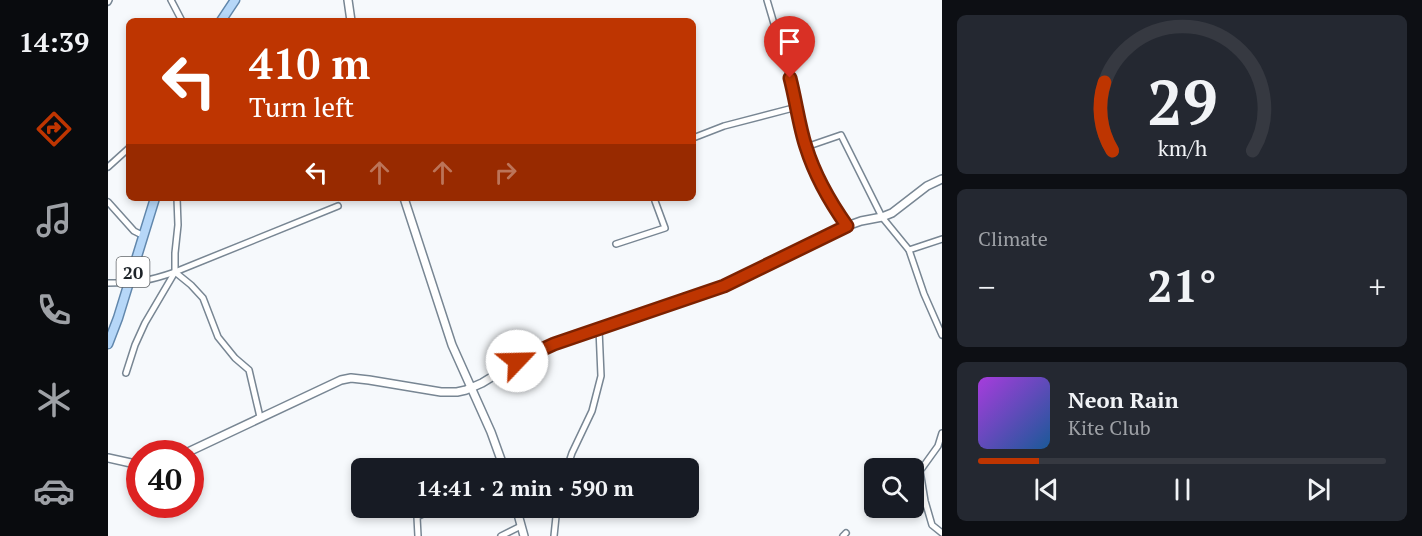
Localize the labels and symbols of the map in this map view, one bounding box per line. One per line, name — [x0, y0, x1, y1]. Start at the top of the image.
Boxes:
pin — [764, 16, 815, 78]
road number: 20 — [117, 257, 150, 287]
position arrow — [485, 329, 549, 393]
speed limit sign: 40 — [126, 440, 204, 518]

